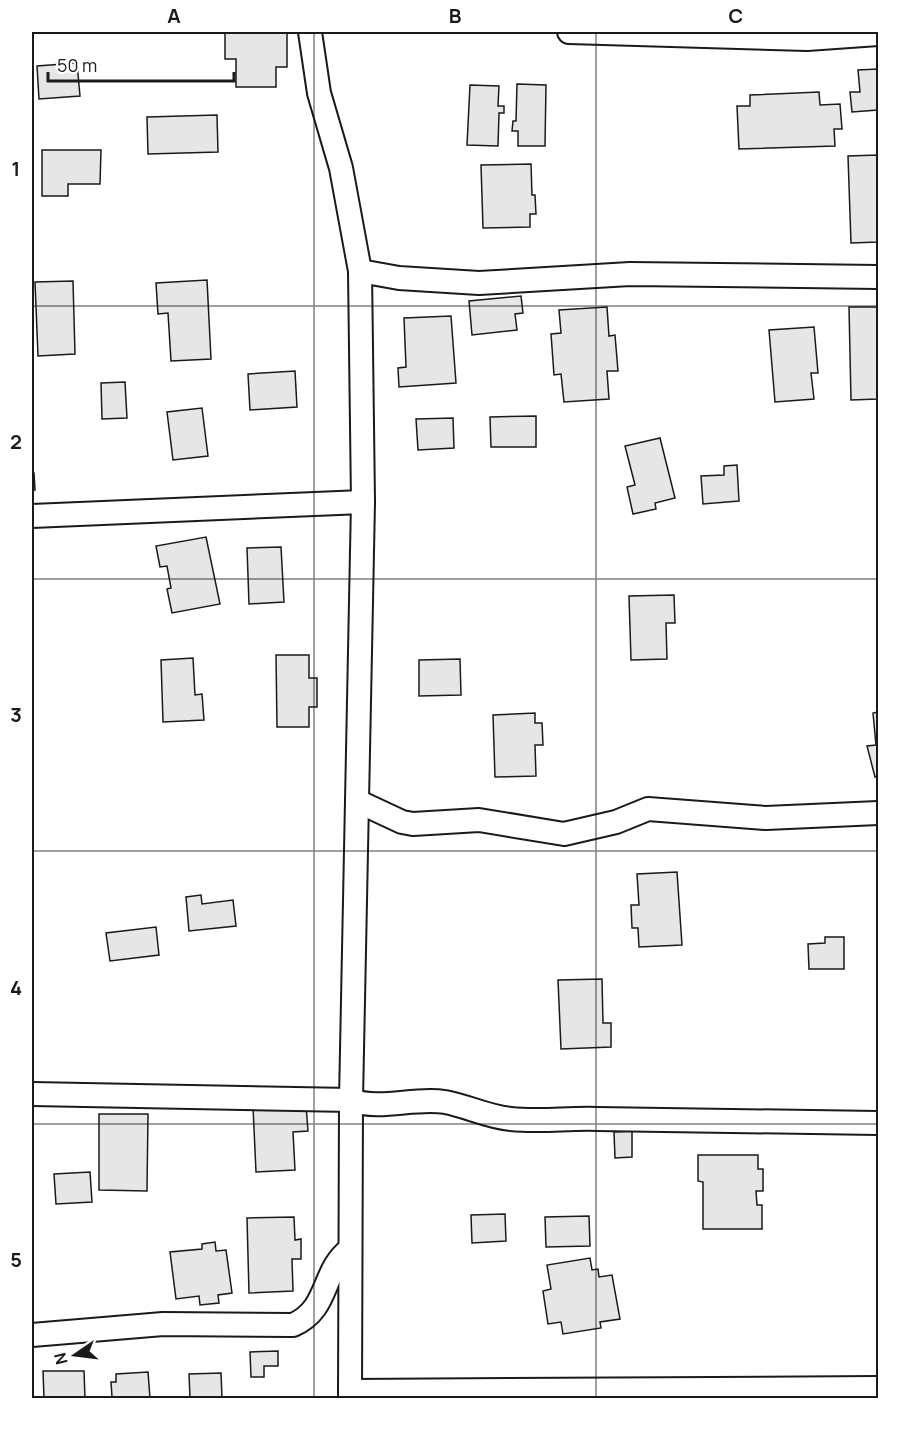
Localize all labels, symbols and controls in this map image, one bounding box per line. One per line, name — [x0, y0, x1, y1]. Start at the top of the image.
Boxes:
text: A — [167, 2, 181, 29]
text: B — [449, 2, 462, 29]
text: C — [729, 2, 743, 29]
scale bar — [48, 45, 234, 83]
text: 50 m — [57, 53, 97, 77]
text: 1 — [12, 155, 20, 182]
text: 2 — [10, 428, 22, 455]
text: 3 — [10, 701, 22, 728]
text: 4 — [10, 974, 22, 1001]
text: 5 — [10, 1246, 22, 1273]
north arrow — [45, 1325, 105, 1385]
text: N — [48, 1350, 73, 1367]

